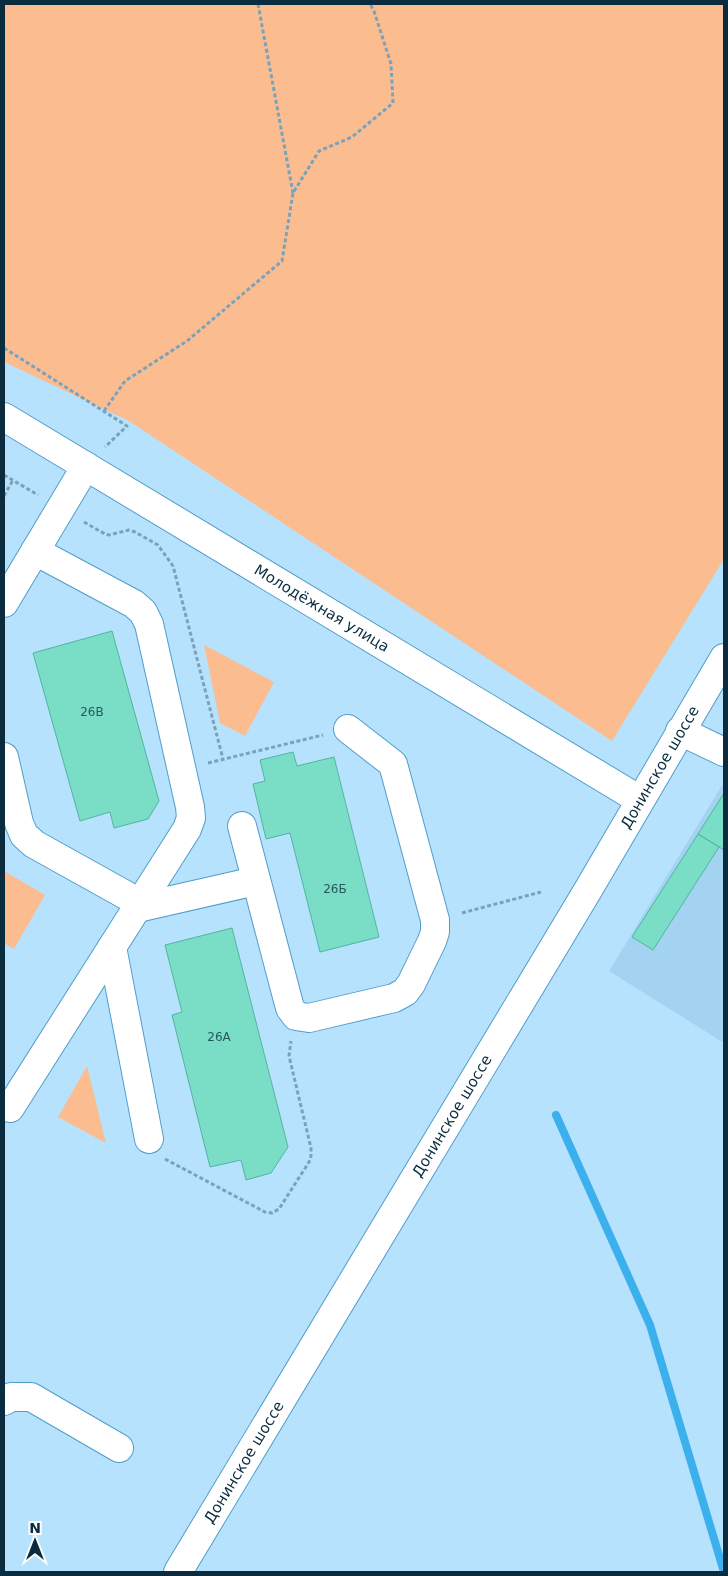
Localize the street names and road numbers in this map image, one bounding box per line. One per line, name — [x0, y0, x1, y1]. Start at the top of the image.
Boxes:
street label: Молодёжная улица — [251, 561, 393, 656]
street label: Донинское шоссе — [617, 703, 703, 832]
street label: Донинское шоссе — [408, 1052, 496, 1180]
street label: Донинское шоссе — [200, 1398, 288, 1527]

